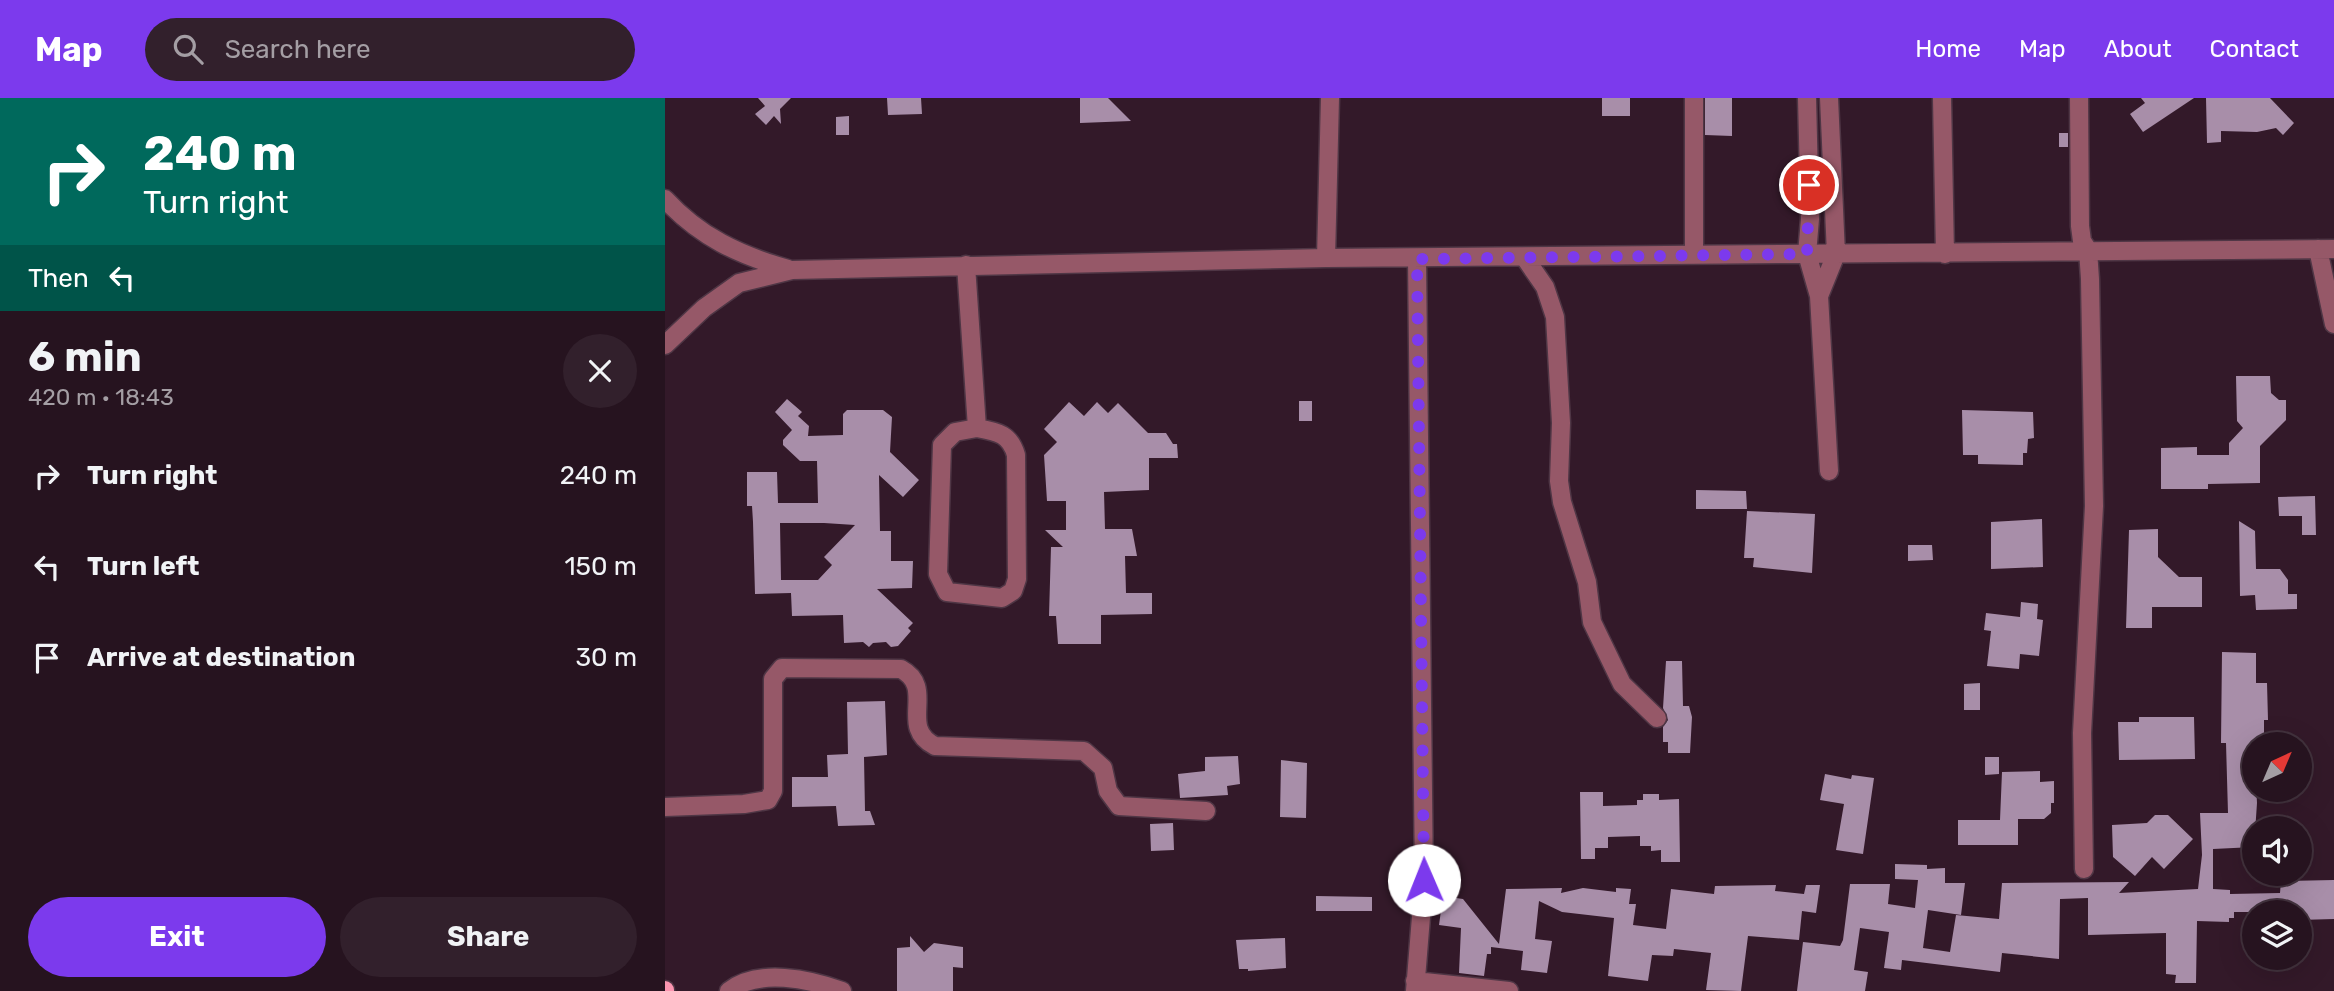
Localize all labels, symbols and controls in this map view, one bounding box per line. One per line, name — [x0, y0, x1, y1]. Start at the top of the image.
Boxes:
search box — [145, 18, 635, 81]
text: Map — [35, 30, 103, 69]
icon: search — [169, 30, 207, 68]
text: Search here — [225, 34, 370, 65]
text: Home — [1915, 35, 1981, 63]
text: Map — [2019, 35, 2066, 63]
text: About — [2104, 35, 2172, 63]
text: Contact — [2210, 35, 2299, 63]
text: 240 m — [143, 124, 297, 182]
icon: right — [28, 126, 119, 217]
pin — [1779, 155, 1839, 215]
icon: arrive — [1790, 166, 1828, 204]
text: Turn right — [143, 183, 288, 221]
icon: left — [103, 259, 141, 297]
text: Then — [28, 263, 89, 294]
text: 6 min — [28, 332, 142, 382]
button: close — [563, 334, 637, 408]
text: 420 m · 18:43 — [28, 383, 174, 411]
icon: right — [28, 457, 66, 495]
text: Turn right — [87, 460, 217, 491]
text: 240 m — [560, 460, 637, 491]
icon: left — [28, 548, 66, 586]
text: Turn left — [87, 551, 199, 582]
text: 150 m — [564, 551, 637, 582]
icon: arrive — [28, 639, 66, 677]
text: Arrive at destination — [87, 642, 355, 673]
text: 30 m — [575, 642, 637, 673]
north arrow — [2242, 732, 2312, 802]
map controls — [2242, 732, 2312, 970]
button: sound — [2242, 816, 2312, 886]
position arrow — [1387, 843, 1461, 917]
button: Exit — [28, 897, 326, 977]
button: Share — [340, 897, 637, 977]
button: layers — [2242, 900, 2312, 970]

